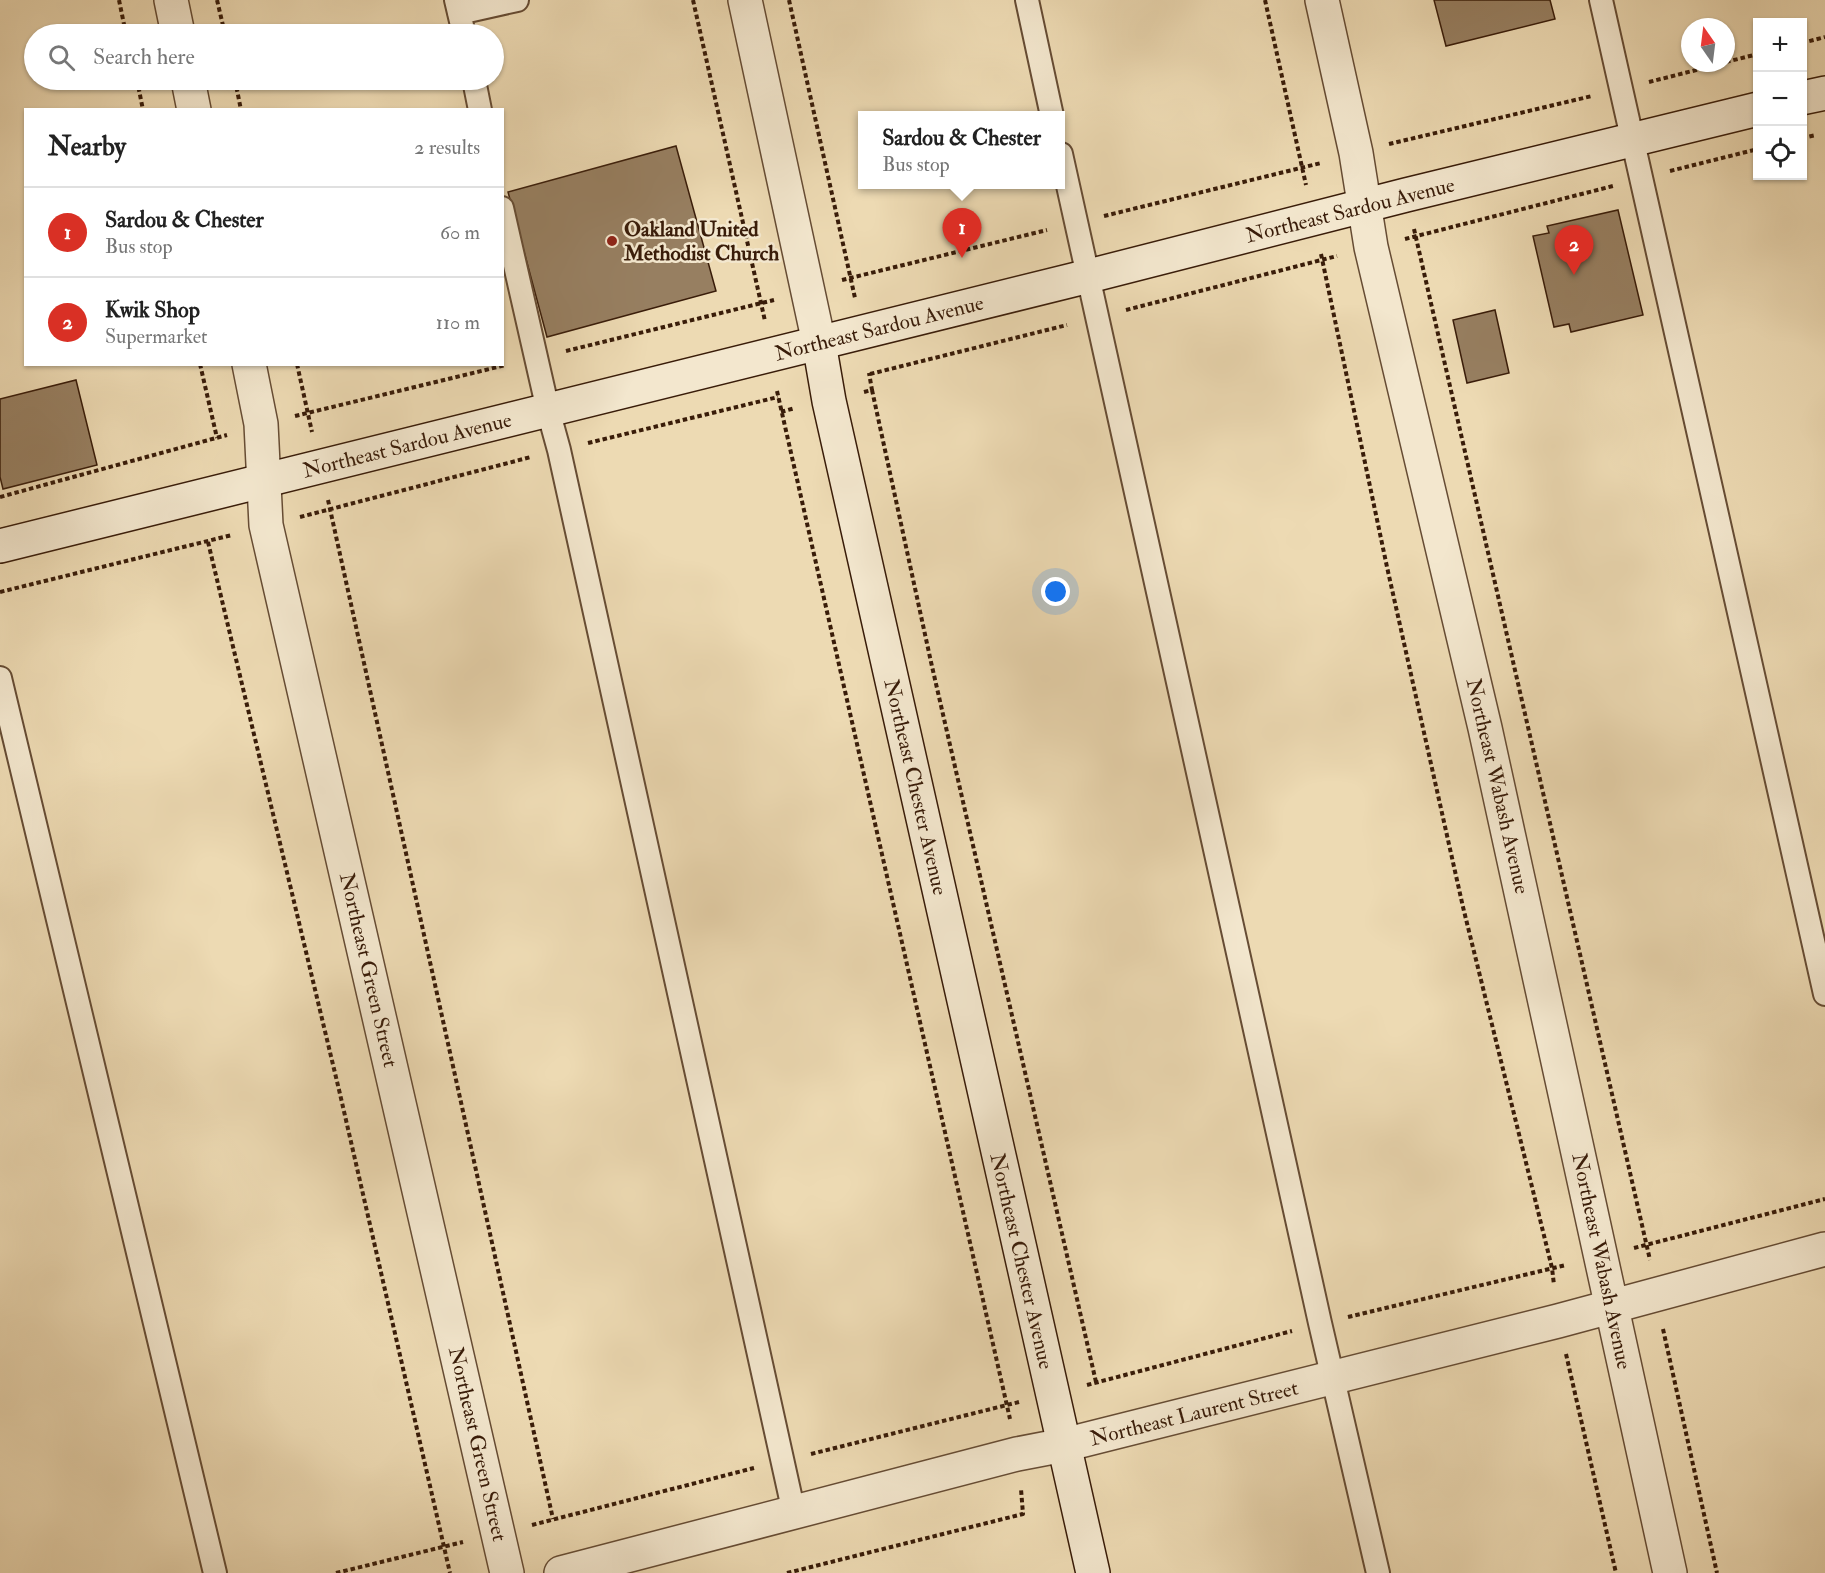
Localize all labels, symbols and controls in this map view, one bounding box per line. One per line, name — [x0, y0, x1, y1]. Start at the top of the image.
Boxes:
north arrow — [1681, 18, 1735, 72]
map controls — [1753, 18, 1807, 180]
button: + — [1753, 18, 1807, 72]
search box — [24, 24, 504, 90]
icon: search — [45, 41, 78, 74]
text: Search here — [93, 43, 195, 71]
button: − — [1753, 72, 1807, 126]
popup — [858, 111, 1065, 189]
text: Sardou & Chester — [882, 124, 1041, 152]
button: locate — [1753, 126, 1807, 180]
text: Nearby — [48, 131, 126, 163]
text: 2 results — [414, 135, 480, 160]
text: Bus stop — [882, 152, 950, 177]
street label: Northeast Sardou Avenue — [1243, 171, 1458, 250]
text: Sardou & Chester — [105, 206, 264, 234]
pin: 1 — [942, 208, 982, 258]
place label: Oakland United Methodist Church — [623, 216, 779, 267]
text: 1 — [64, 220, 71, 245]
text: 60 m — [440, 220, 480, 245]
pin: 2 — [1554, 226, 1594, 275]
text: Bus stop — [105, 234, 173, 259]
marker: Oakland United Methodist Church — [605, 234, 619, 248]
street label: Northeast Sardou Avenue — [772, 289, 987, 368]
text: Kwik Shop — [105, 296, 200, 324]
text: 2 — [62, 310, 73, 335]
text: 110 m — [436, 310, 480, 335]
text: Supermarket — [105, 324, 208, 349]
street label: Northeast Sardou Avenue — [300, 406, 515, 485]
your location — [1041, 577, 1070, 606]
street label: Northeast Chester Avenue — [878, 676, 954, 898]
street label: Northeast Wabash Avenue — [1460, 676, 1536, 897]
street label: Northeast Green Street — [333, 870, 404, 1070]
street label: Northeast Chester Avenue — [984, 1150, 1060, 1372]
street label: Northeast Wabash Avenue — [1565, 1151, 1638, 1372]
street label: Northeast Green Street — [442, 1344, 513, 1544]
street label: Northeast Laurent Street — [1087, 1374, 1301, 1452]

